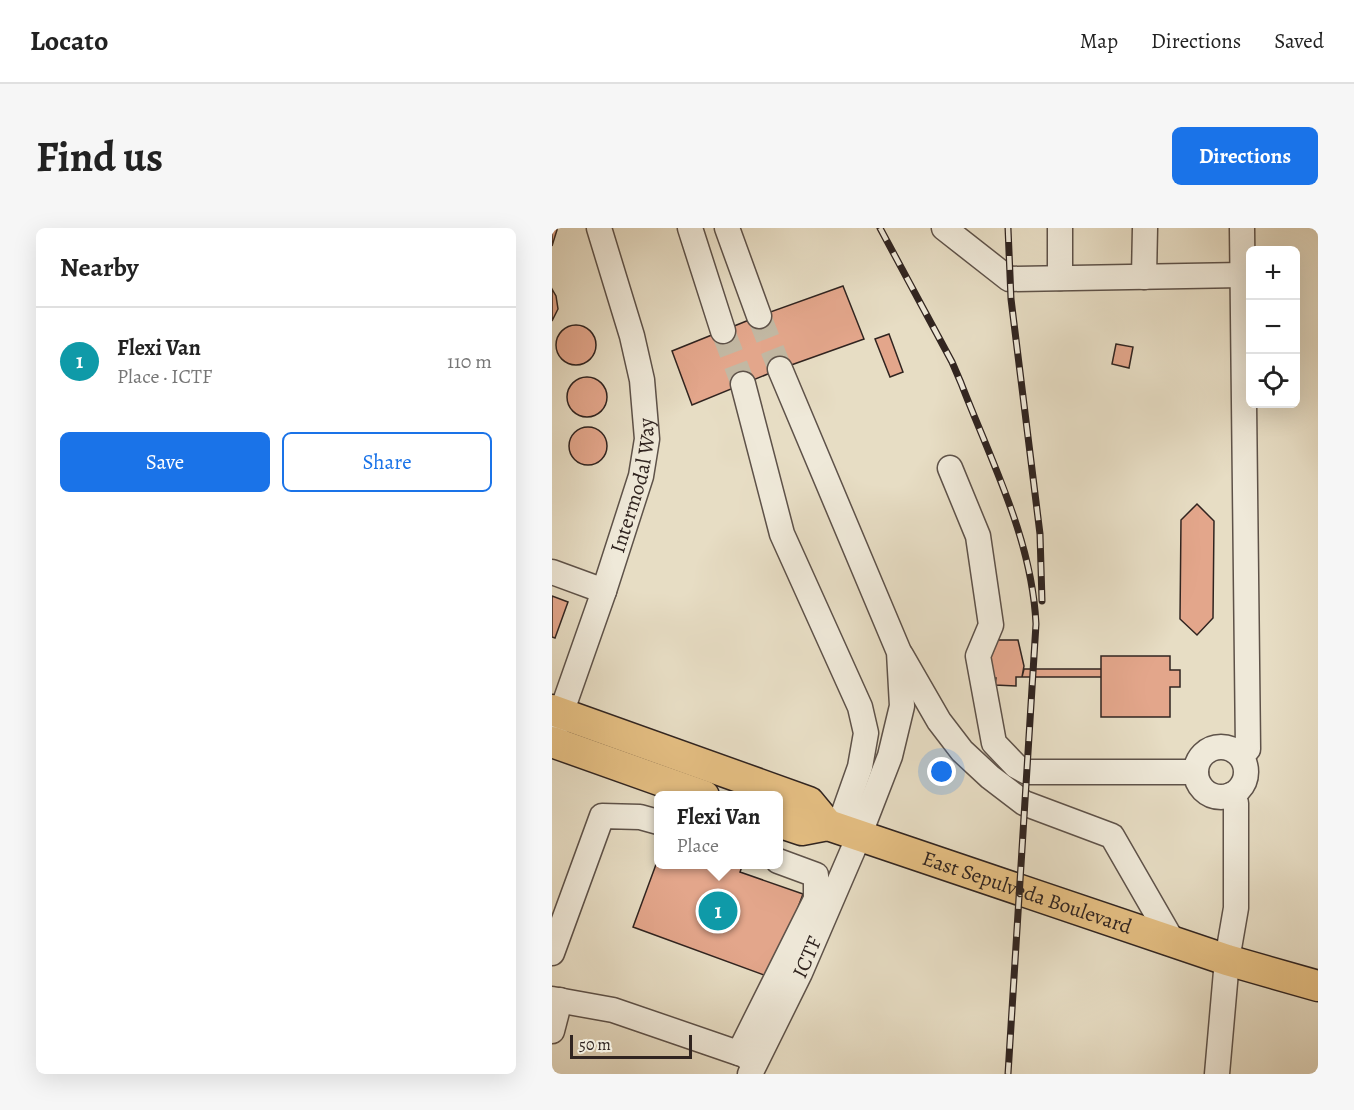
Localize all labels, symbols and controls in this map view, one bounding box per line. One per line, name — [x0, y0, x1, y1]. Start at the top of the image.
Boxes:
text: Locato — [30, 22, 108, 60]
text: Map — [1080, 27, 1118, 55]
text: Directions — [1151, 27, 1241, 55]
text: Saved — [1274, 27, 1324, 55]
button: Directions — [1172, 127, 1318, 185]
text: Find us — [36, 128, 163, 185]
map controls — [1246, 246, 1300, 408]
button: + — [1246, 246, 1300, 300]
text: Nearby — [60, 250, 139, 285]
button: − — [1246, 300, 1300, 354]
text: Flexi Van — [117, 333, 201, 363]
text: 1 — [76, 348, 83, 375]
text: 110 m — [447, 348, 492, 375]
button: locate — [1246, 354, 1300, 408]
text: Place · ICTF — [117, 363, 212, 390]
street label: Intermodal Way — [603, 416, 662, 556]
button: Save — [60, 432, 270, 492]
button: Share — [282, 432, 492, 492]
your location — [927, 757, 956, 786]
popup — [654, 791, 783, 869]
text: Flexi Van — [677, 802, 760, 832]
text: Place — [677, 832, 719, 859]
street label: East Sepulveda Boulevard — [919, 844, 1136, 941]
pin: 1 — [698, 888, 738, 934]
street label: ICTF — [786, 932, 828, 983]
scale bar — [570, 1032, 692, 1060]
text: 50 m — [579, 1034, 611, 1056]

